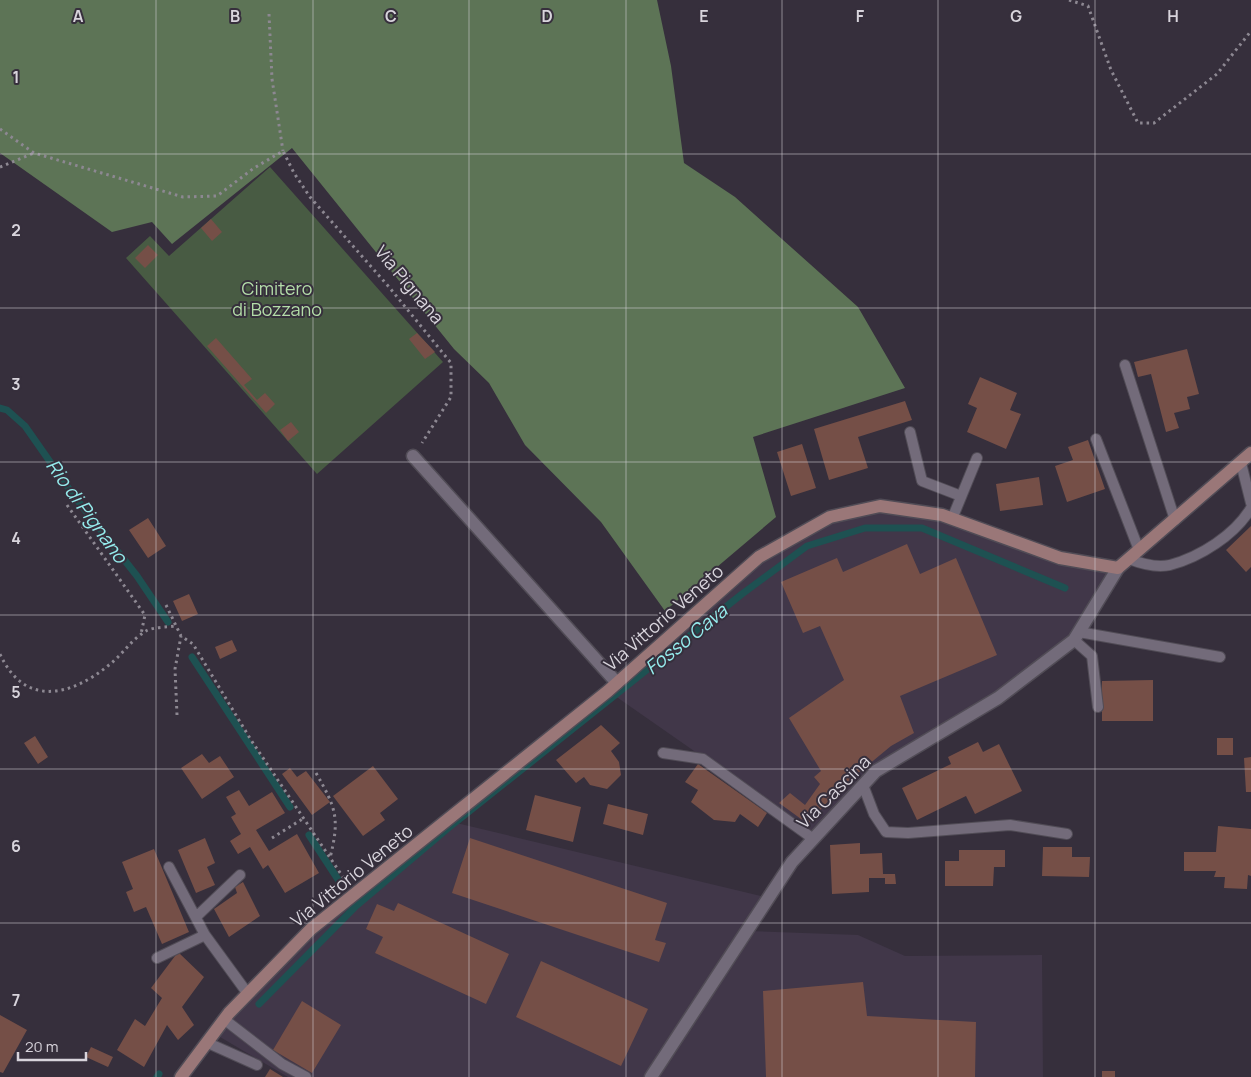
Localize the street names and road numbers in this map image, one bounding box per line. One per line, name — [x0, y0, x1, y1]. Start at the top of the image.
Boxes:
street label: Via Pignana — [370, 240, 450, 329]
street label: Via Vittorio Veneto — [599, 559, 728, 676]
street label: Via Cascina — [791, 749, 875, 833]
street label: Via Vittorio Veneto — [285, 818, 417, 932]

